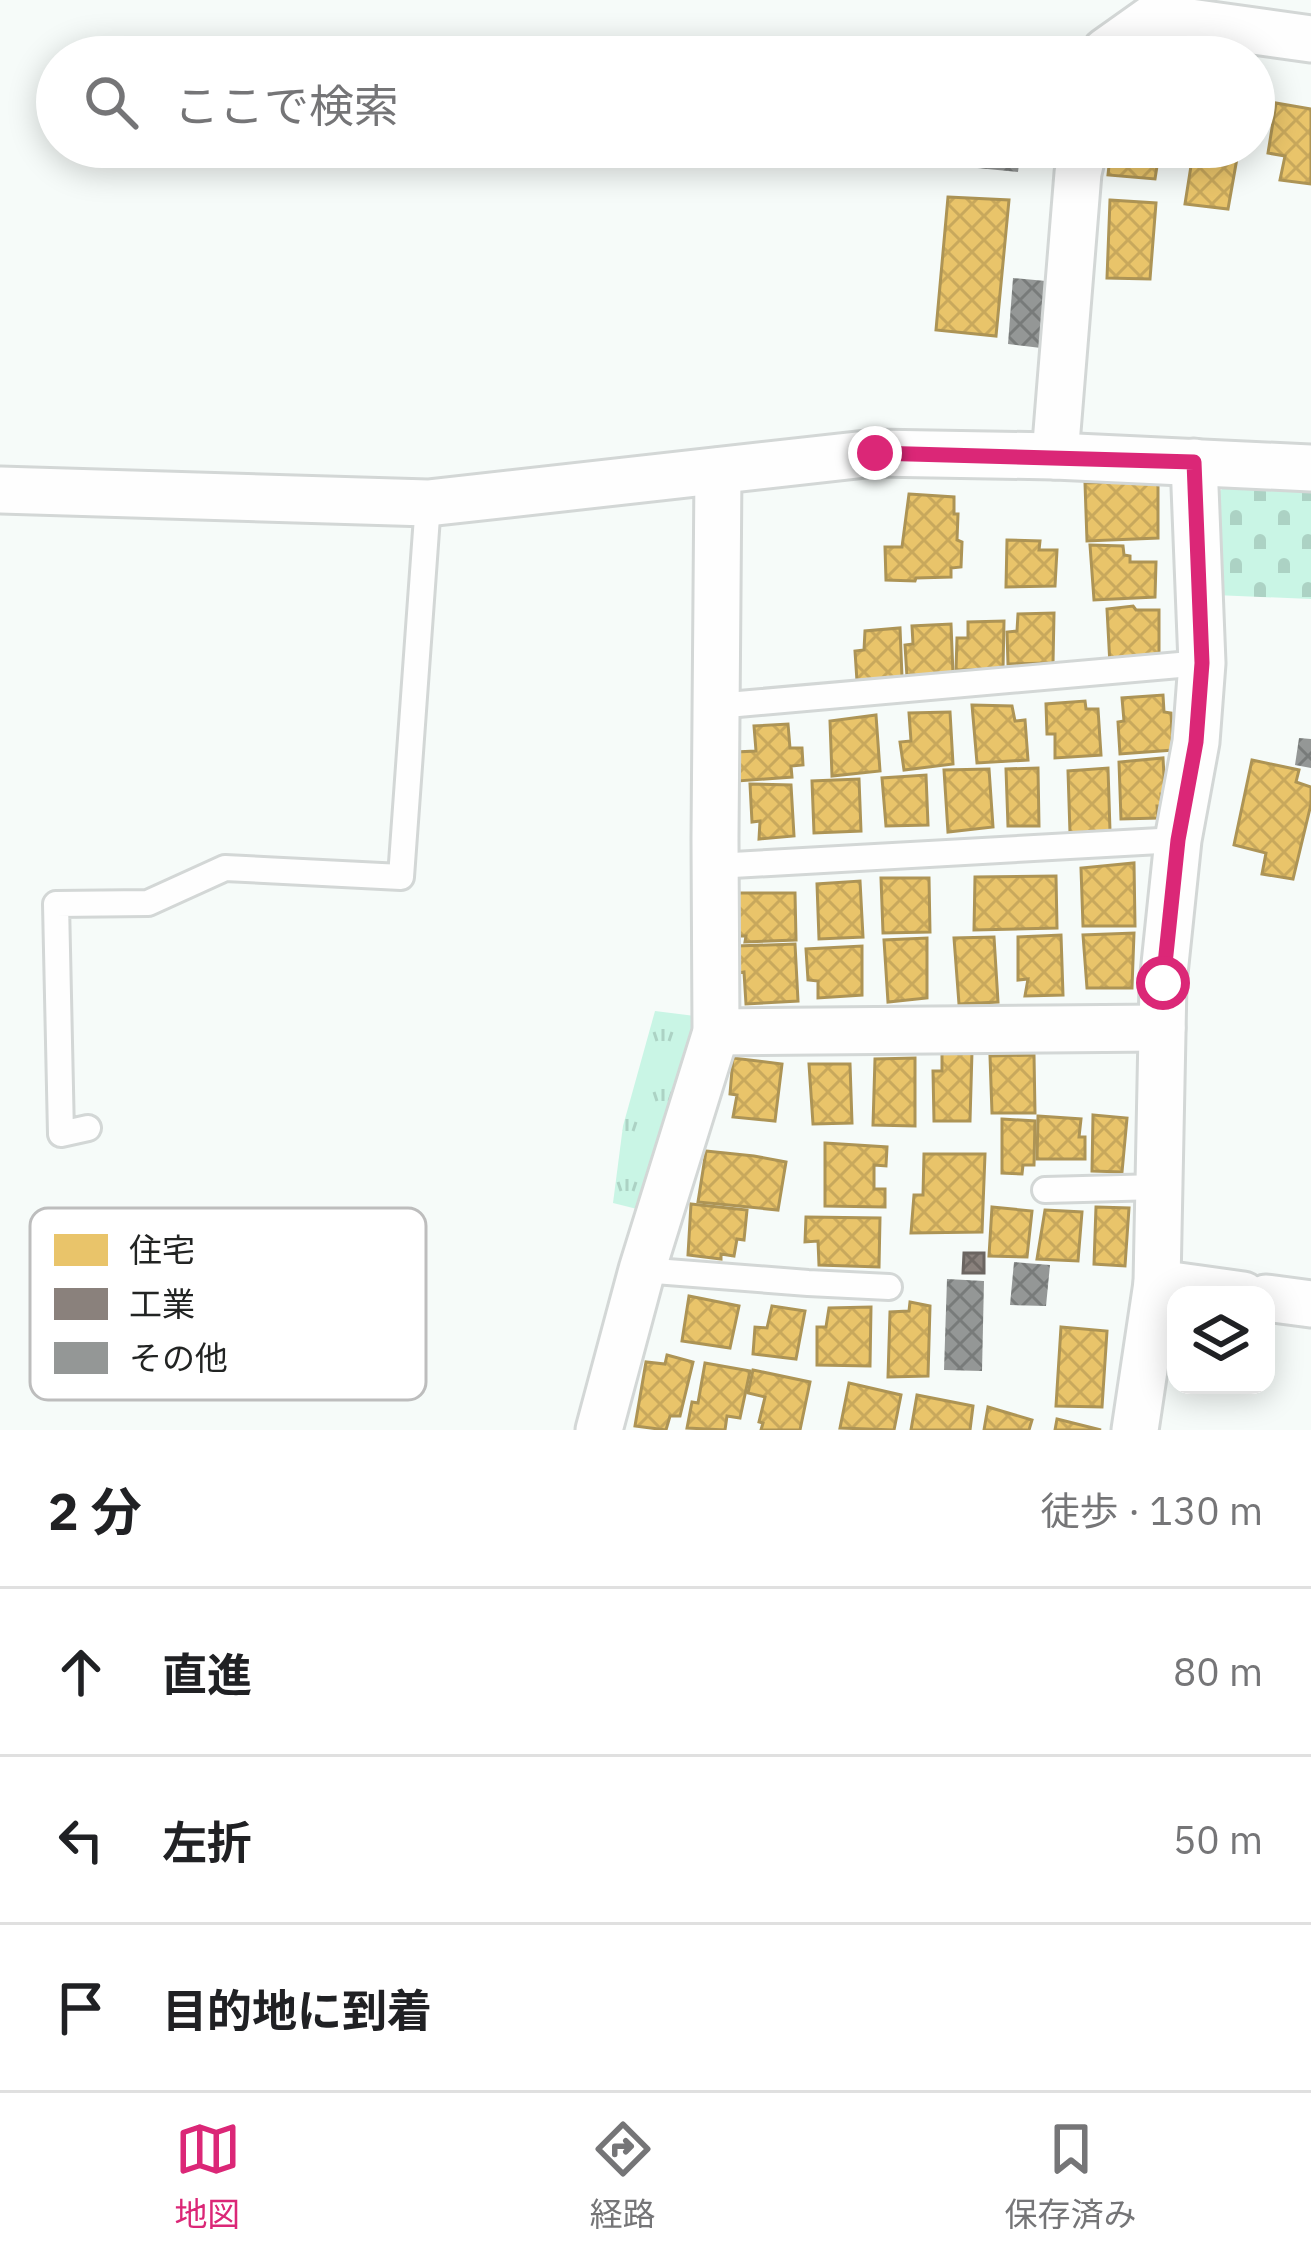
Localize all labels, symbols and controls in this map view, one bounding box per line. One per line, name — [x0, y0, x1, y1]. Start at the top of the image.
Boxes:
search box — [36, 36, 1275, 168]
icon: search — [78, 69, 144, 135]
text: ここで検索 — [174, 76, 399, 134]
route end — [848, 426, 902, 480]
route start — [1136, 956, 1190, 1010]
legend — [30, 1208, 426, 1400]
text: 住宅 — [129, 1228, 195, 1271]
text: 工業 — [129, 1282, 195, 1325]
map controls — [1167, 1286, 1275, 1394]
button: layers — [1167, 1286, 1275, 1394]
text: その他 — [129, 1336, 228, 1379]
text: 2 分 — [48, 1478, 142, 1544]
text: 徒歩 · 130 m — [1040, 1485, 1263, 1536]
icon: ahead — [48, 1639, 114, 1705]
text: 直進 — [162, 1645, 252, 1703]
text: 80 m — [1173, 1646, 1263, 1697]
icon: left — [48, 1807, 114, 1873]
text: 左折 — [162, 1813, 252, 1871]
text: 50 m — [1173, 1814, 1263, 1865]
icon: arrive — [48, 1975, 114, 2041]
text: 目的地に到着 — [162, 1981, 432, 2039]
tab: 地図 — [175, 2116, 241, 2236]
tab: 経路 — [590, 2116, 656, 2236]
tab: 保存済み — [1005, 2116, 1137, 2236]

